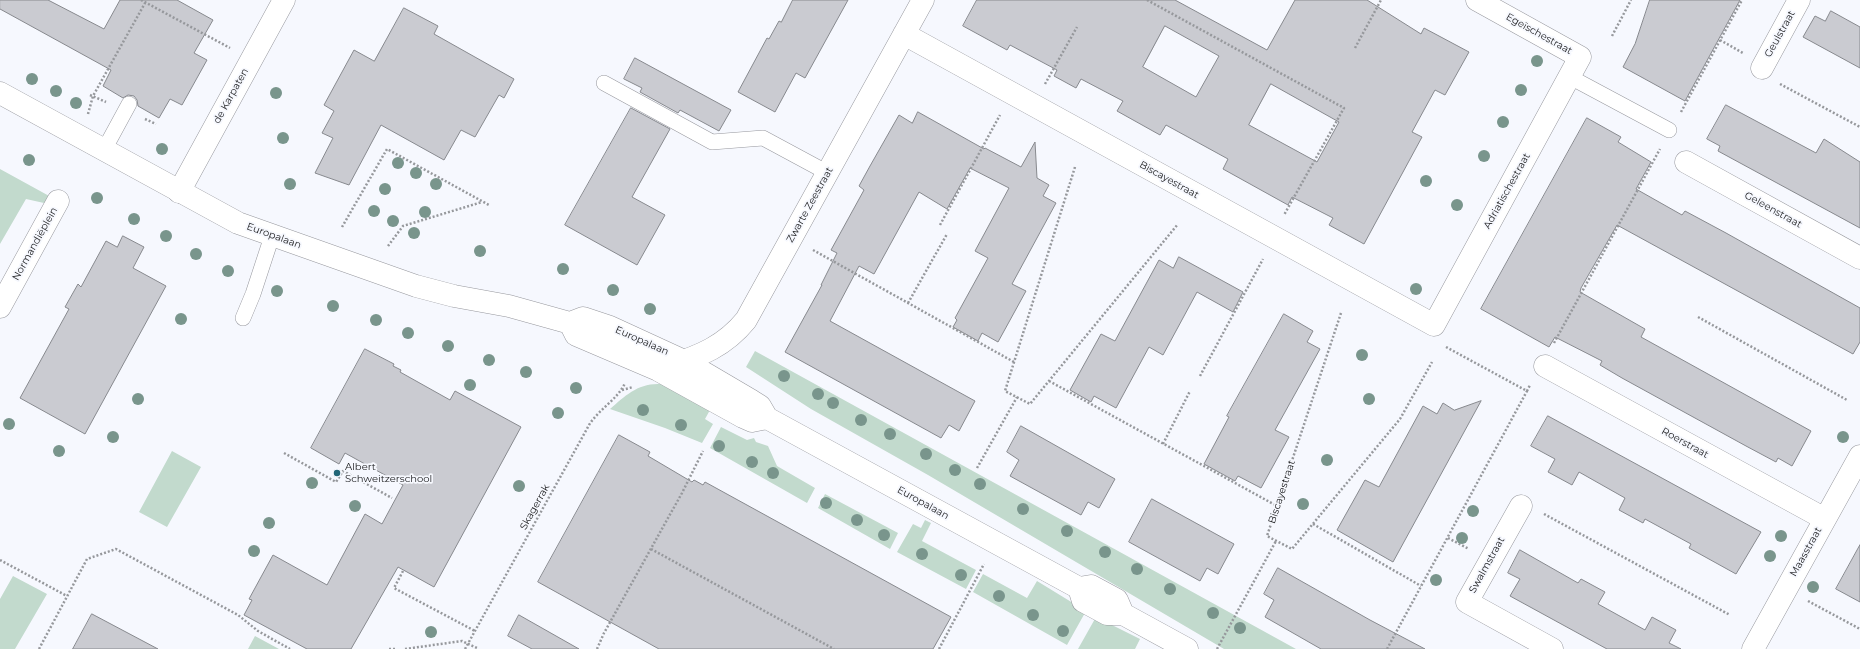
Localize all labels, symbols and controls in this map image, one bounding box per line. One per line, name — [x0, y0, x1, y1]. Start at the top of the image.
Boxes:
street label: Geulstraat — [1762, 9, 1798, 59]
street label: Egeïschestraat — [1504, 11, 1574, 57]
street label: de Karpaten — [211, 66, 251, 126]
street label: Adriatischestraat — [1481, 151, 1533, 231]
street label: Biscayestraat — [1137, 159, 1201, 201]
street label: Zwarte Zeestraat — [784, 165, 836, 245]
street label: Geleenstraat — [1742, 189, 1804, 231]
street label: Normandiëplein — [10, 205, 60, 283]
street label: Europalaan — [245, 221, 303, 251]
street label: Europalaan — [613, 324, 671, 358]
street label: Roerstraat — [1659, 425, 1711, 461]
street label: Biscayestraat — [1266, 459, 1298, 525]
place label: Albert Schweitzerschool — [345, 461, 432, 484]
marker: Albert Schweitzerschool — [332, 468, 342, 478]
street label: Skagerrak — [518, 482, 552, 532]
street label: Europalaan — [895, 484, 951, 522]
street label: Maasstraat — [1788, 525, 1824, 579]
street label: Swalmstraat — [1467, 535, 1507, 595]

